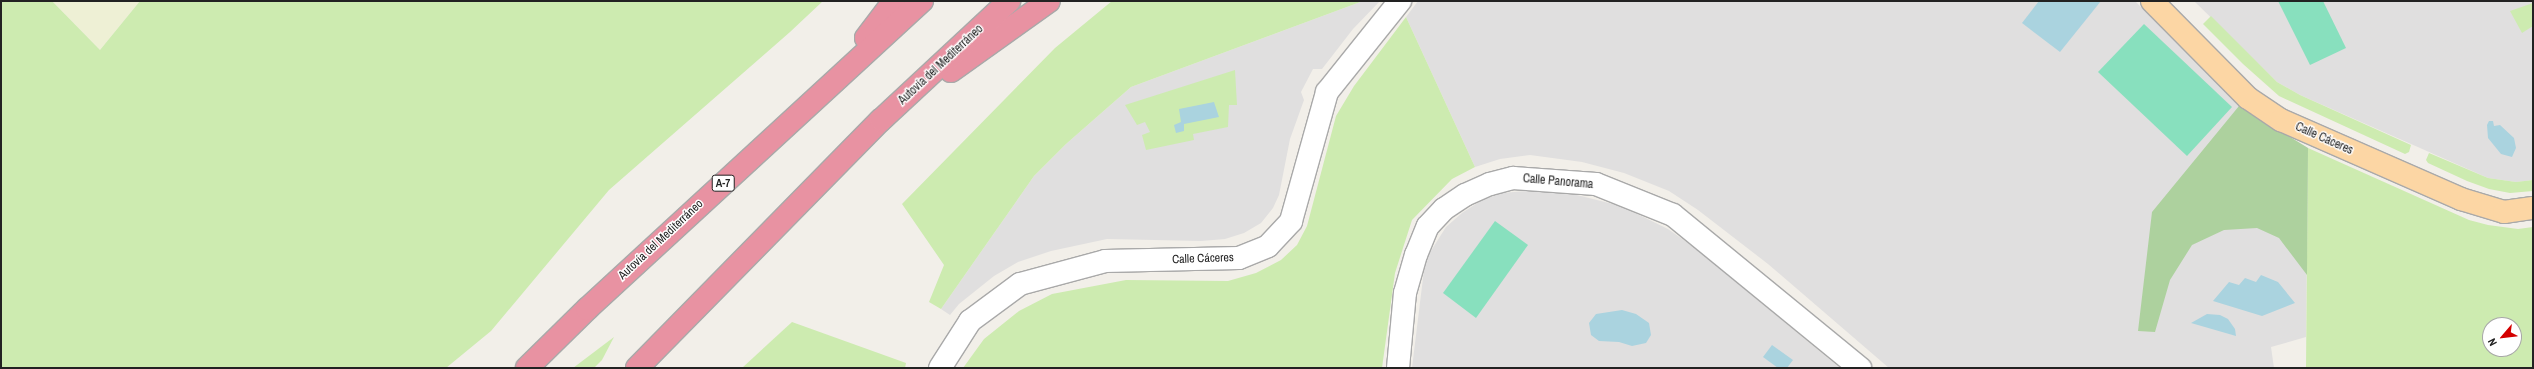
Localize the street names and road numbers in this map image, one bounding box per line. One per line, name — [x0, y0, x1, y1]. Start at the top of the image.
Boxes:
street label: Autovía del Mediterráneo — [896, 22, 986, 108]
street label: Calle Cáceres — [2293, 120, 2355, 158]
street label: Calle Panorama — [1522, 172, 1594, 192]
road number: A-7 — [711, 174, 735, 192]
street label: Autovía del Mediterráneo — [616, 197, 706, 283]
street label: Calle Cáceres — [1172, 251, 1234, 267]

